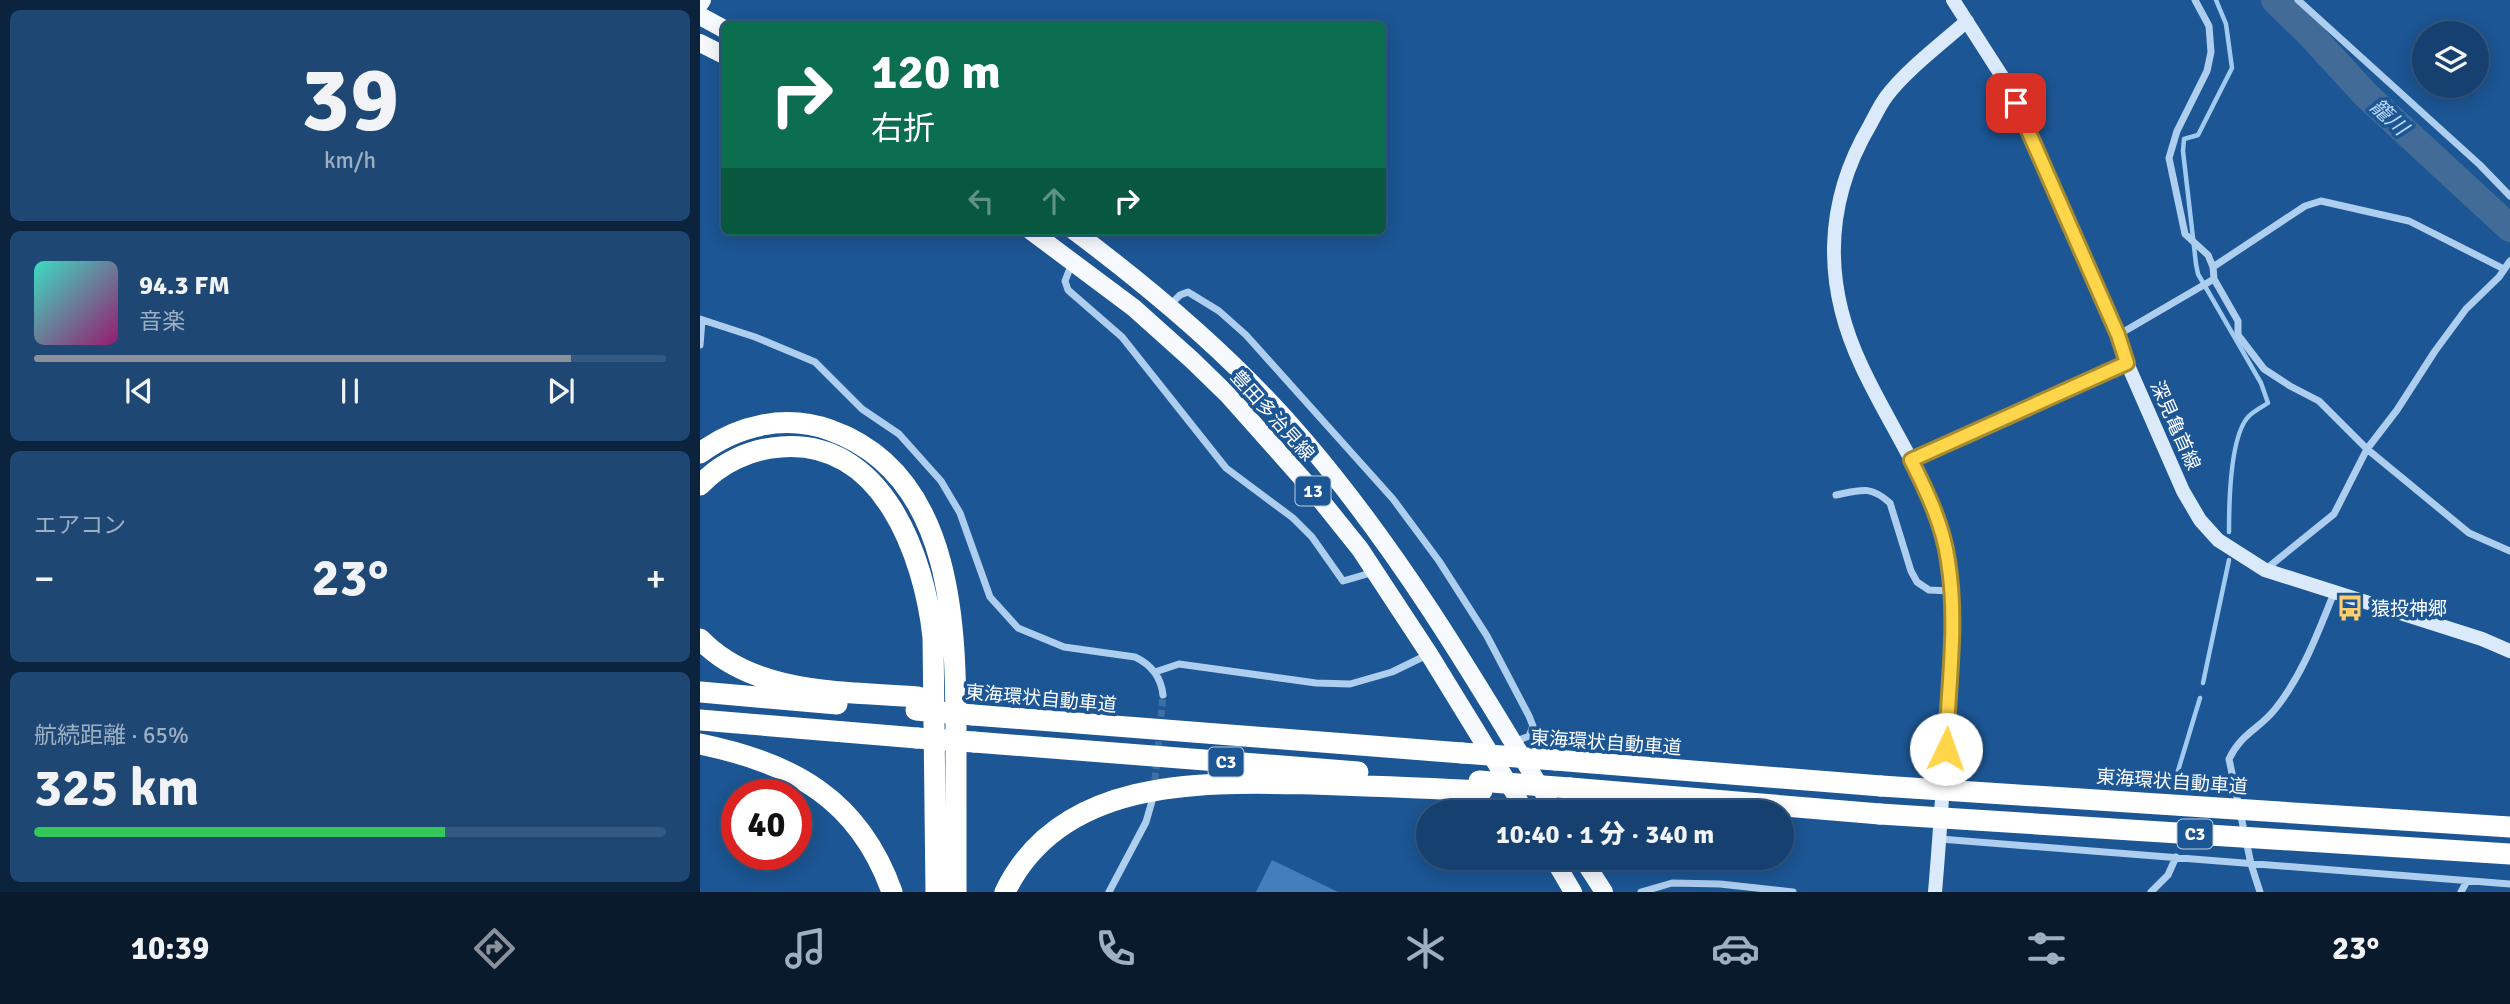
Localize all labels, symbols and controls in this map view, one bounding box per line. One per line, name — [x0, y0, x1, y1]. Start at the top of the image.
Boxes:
map controls — [2412, 21, 2489, 98]
button: layers — [2412, 21, 2489, 98]
text: 120 m — [871, 42, 1001, 102]
text: 39 — [301, 44, 399, 157]
icon: right — [756, 49, 847, 140]
pin — [1986, 73, 2046, 133]
icon: arrive — [1997, 84, 2035, 122]
water label: 籠川 — [2365, 93, 2415, 142]
text: 右折 — [871, 109, 935, 148]
text: km/h — [324, 146, 376, 175]
icon: left — [962, 182, 1000, 220]
icon: ahead — [1035, 182, 1073, 220]
icon: right — [1108, 182, 1146, 220]
text: 94.3 FM — [139, 270, 230, 302]
text: 音楽 — [139, 307, 185, 336]
street label: 豊田多治見線 — [1225, 365, 1319, 466]
icon: previous — [120, 372, 158, 410]
icon: pause — [331, 372, 369, 410]
icon: next — [542, 372, 580, 410]
street label: 深見亀首線 — [2145, 377, 2205, 474]
road number: 13 — [1296, 476, 1330, 505]
text: エアコン — [34, 511, 126, 540]
text: 23° — [312, 546, 388, 610]
text: − — [34, 555, 55, 602]
text: + — [645, 555, 666, 602]
bus stop icon: 猿投神郷 — [2335, 593, 2365, 623]
place label: 猿投神郷 — [2371, 597, 2447, 621]
street label: 東海環状自動車道 — [964, 680, 1118, 718]
position arrow — [1909, 712, 1983, 786]
text: 航続距離 · 65% — [34, 721, 189, 750]
street label: 東海環状自動車道 — [1529, 726, 1683, 760]
road number: C3 — [1208, 748, 1244, 776]
text: 325 km — [34, 756, 199, 820]
street label: 東海環状自動車道 — [2095, 765, 2249, 799]
speed limit sign: 40 — [721, 779, 812, 870]
text: 10:40 · 1 分 · 340 m — [1496, 819, 1714, 851]
road number: C3 — [2178, 820, 2212, 848]
icon: directions — [470, 924, 519, 973]
icon: music — [781, 924, 830, 973]
icon: phone — [1091, 924, 1140, 973]
icon: climate — [1401, 924, 1450, 973]
icon: car — [1711, 924, 1760, 973]
icon: filters — [2022, 924, 2071, 973]
text: 10:39 — [131, 929, 209, 968]
text: 23° — [2332, 929, 2379, 968]

